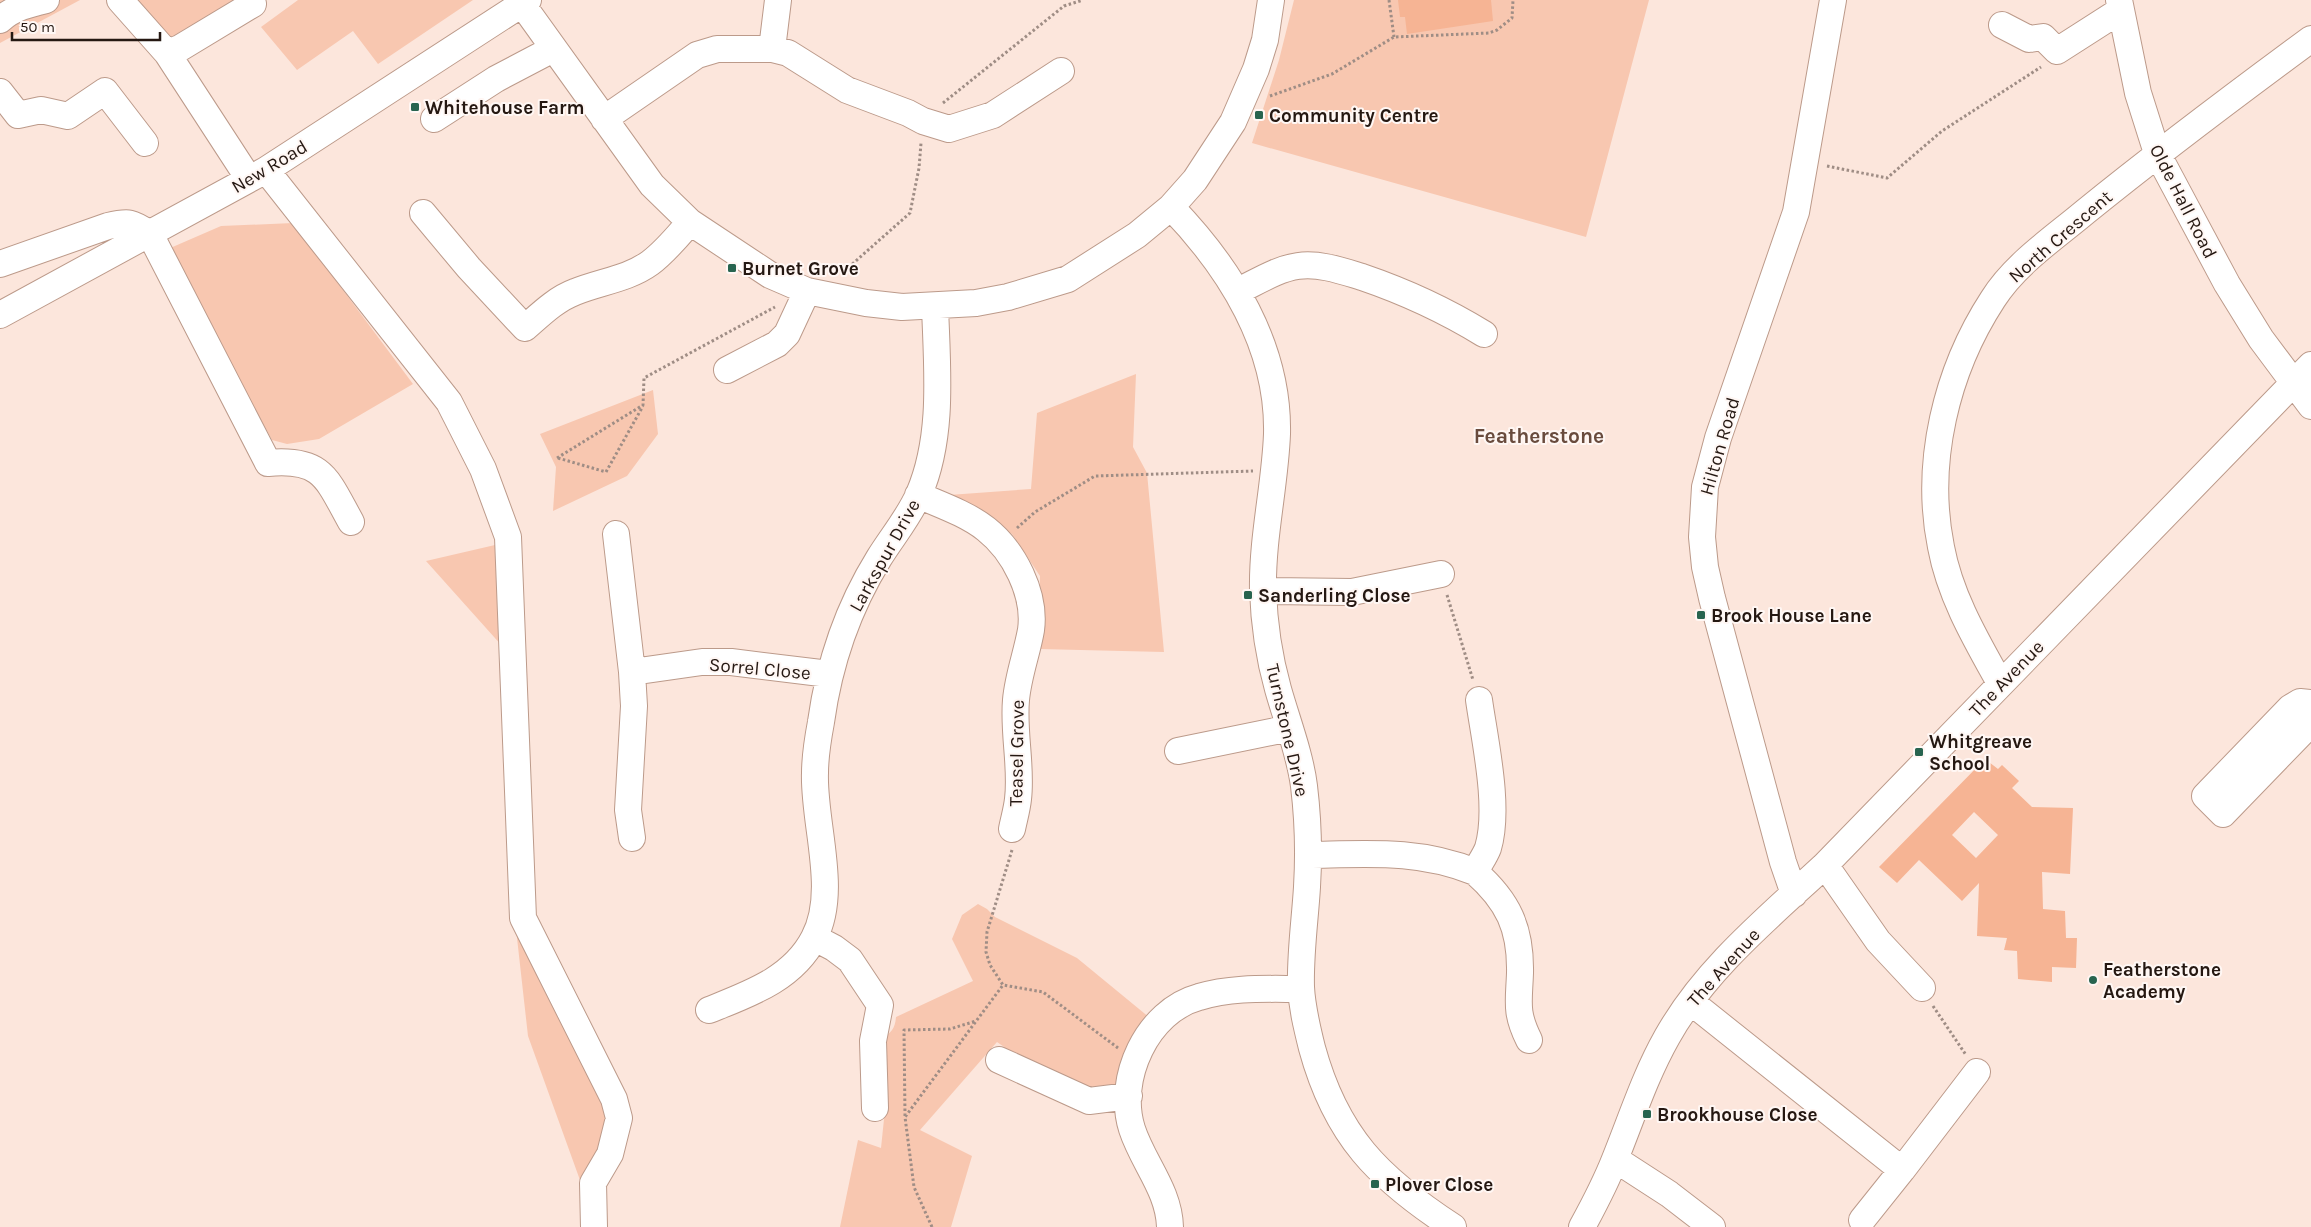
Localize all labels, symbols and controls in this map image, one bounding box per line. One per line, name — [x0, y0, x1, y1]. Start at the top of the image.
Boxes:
scale bar — [12, 10, 160, 42]
text: 50 m — [20, 18, 55, 36]
place label: Whitehouse Farm — [425, 97, 585, 119]
marker: Whitehouse Farm — [409, 101, 421, 113]
place label: Community Centre — [1269, 105, 1439, 127]
marker: Community Centre — [1253, 109, 1265, 121]
street label: New Road — [228, 136, 312, 198]
street label: Olde Hall Road — [2145, 141, 2221, 262]
street label: North Crescent — [2004, 186, 2117, 288]
place label: Burnet Grove — [742, 258, 859, 280]
marker: Burnet Grove — [726, 262, 738, 274]
street label: Hilton Road — [1695, 395, 1744, 498]
district label: Featherstone — [1474, 424, 1604, 448]
street label: Larkspur Drive — [845, 495, 925, 616]
place label: Sanderling Close — [1258, 585, 1411, 607]
marker: Sanderling Close — [1242, 589, 1254, 601]
place label: Brook House Lane — [1711, 605, 1872, 627]
marker: Brook House Lane — [1695, 609, 1707, 621]
street label: The Avenue — [1965, 636, 2049, 722]
street label: Sorrel Close — [708, 654, 812, 684]
street label: Turnstone Drive — [1261, 662, 1313, 799]
street label: Teasel Grove — [1005, 699, 1029, 807]
place label: Whitgreave School — [1929, 731, 2032, 775]
marker: Whitgreave School — [1913, 746, 1925, 758]
street label: The Avenue — [1683, 924, 1765, 1011]
place label: Featherstone Academy — [2103, 959, 2221, 1003]
marker: Featherstone Academy — [2087, 974, 2099, 986]
place label: Brookhouse Close — [1657, 1104, 1818, 1126]
marker: Brookhouse Close — [1641, 1108, 1653, 1120]
place label: Plover Close — [1385, 1174, 1493, 1196]
marker: Plover Close — [1369, 1178, 1381, 1190]

